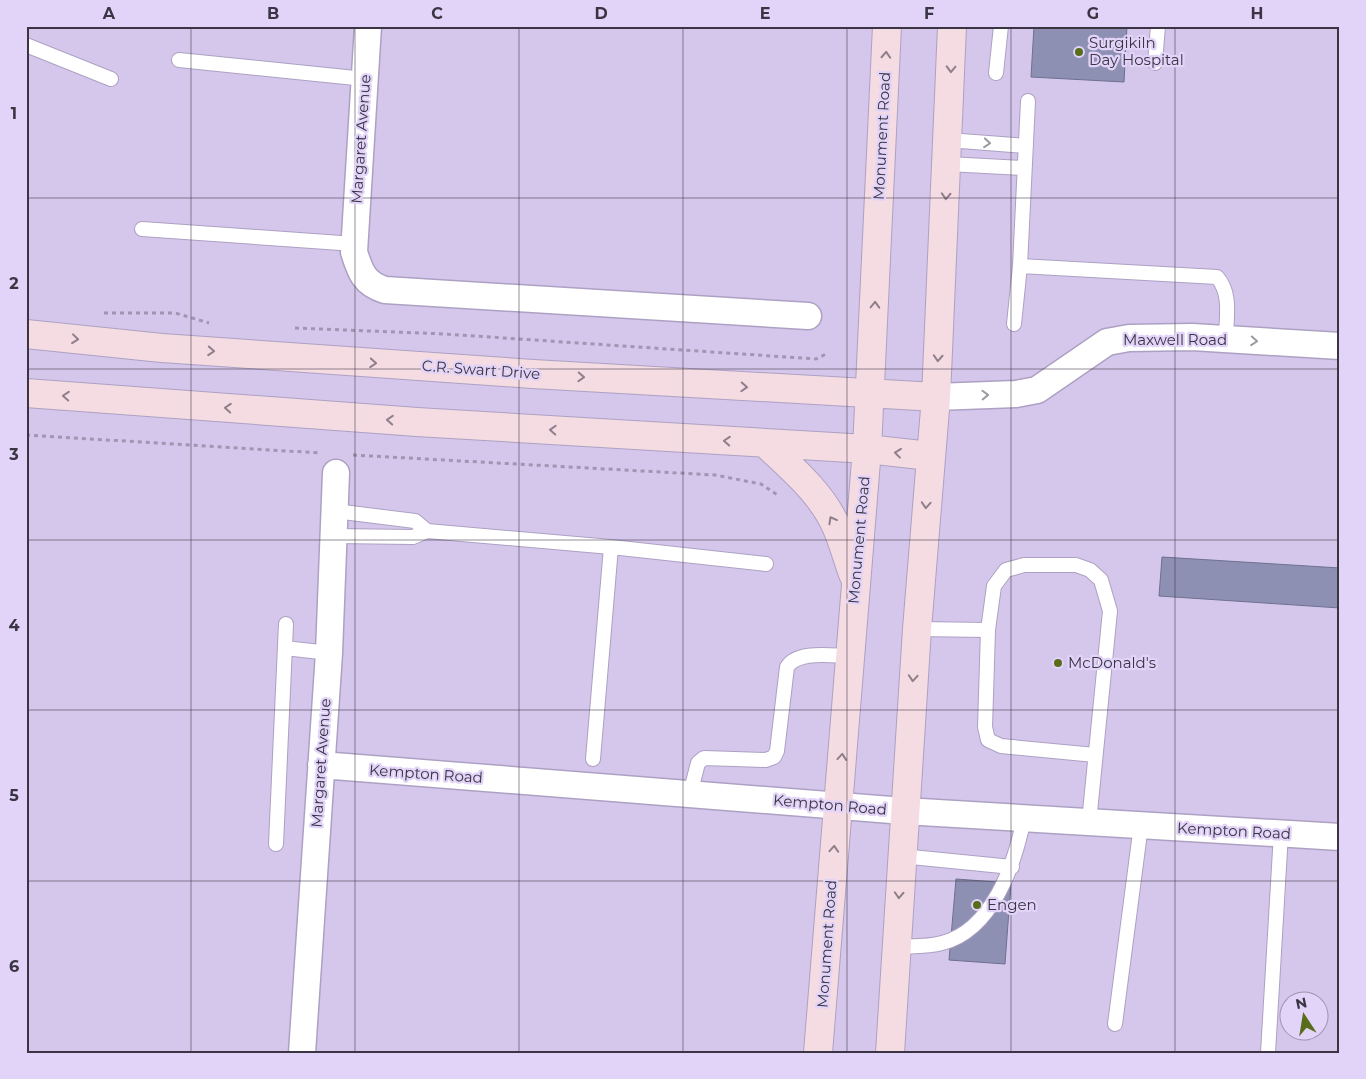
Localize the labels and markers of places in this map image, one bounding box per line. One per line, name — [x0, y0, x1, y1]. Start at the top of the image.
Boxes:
place label: Surgikiln Day Hospital — [1089, 33, 1184, 69]
marker: Surgikiln Day Hospital — [1073, 46, 1085, 58]
place label: McDonald's — [1068, 653, 1156, 672]
marker: McDonald's — [1052, 657, 1064, 669]
place label: Engen — [987, 895, 1037, 914]
marker: Engen — [971, 899, 983, 911]

